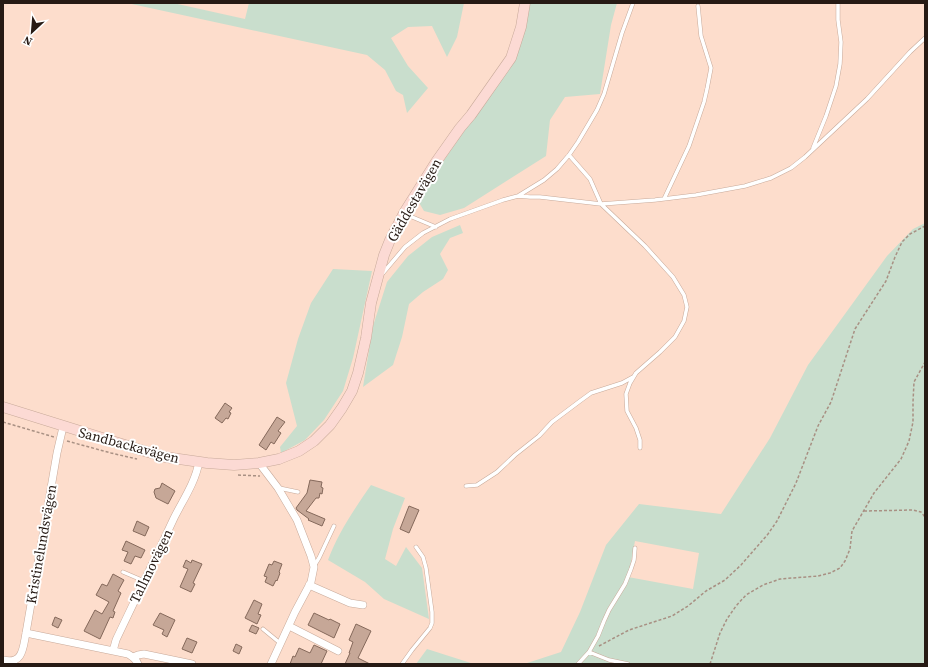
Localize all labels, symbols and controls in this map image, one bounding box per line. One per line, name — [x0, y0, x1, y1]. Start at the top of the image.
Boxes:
north arrow — [12, 12, 52, 52]
text: N — [21, 32, 35, 49]
street label: Gäddestavägen — [382, 154, 446, 246]
street label: Sandbackavägen — [76, 422, 182, 468]
street label: Kristinelundsvägen — [21, 482, 61, 605]
street label: Tallmovägen — [124, 525, 178, 606]

